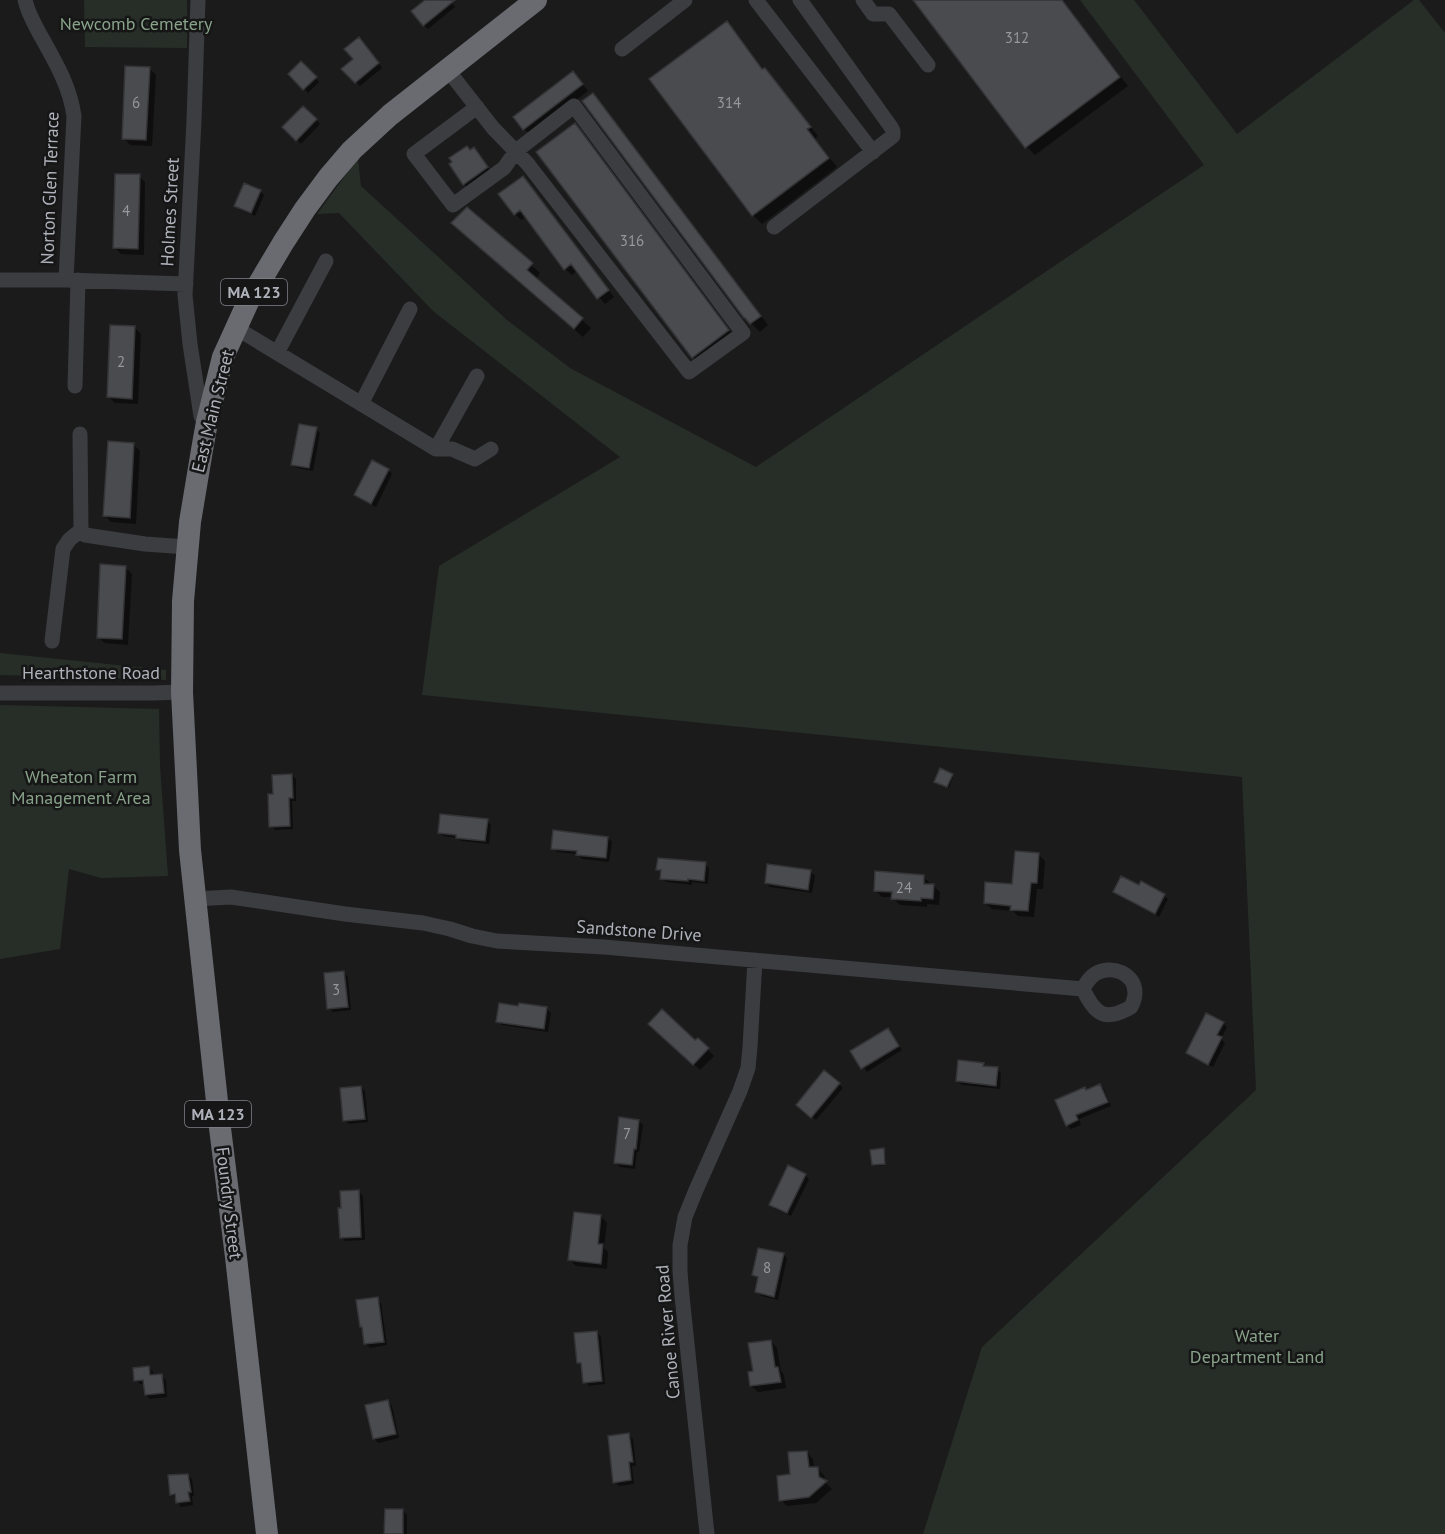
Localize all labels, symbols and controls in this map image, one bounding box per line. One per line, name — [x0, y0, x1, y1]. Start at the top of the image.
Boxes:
park label: Newcomb Cemetery — [60, 12, 213, 35]
house number: 312 — [1005, 28, 1029, 47]
house number: 6 — [132, 93, 140, 112]
house number: 314 — [717, 93, 741, 112]
street label: Norton Glen Terrace — [35, 111, 64, 265]
street label: Holmes Street — [155, 157, 184, 267]
house number: 4 — [122, 201, 130, 220]
house number: 316 — [620, 231, 644, 250]
road number: MA 123 — [221, 279, 287, 305]
street label: East Main Street — [186, 347, 239, 475]
house number: 2 — [117, 352, 125, 371]
street label: Hearthstone Road — [22, 661, 160, 684]
park label: Wheaton Farm Management Area — [11, 765, 151, 809]
house number: 24 — [896, 878, 912, 897]
street label: Sandstone Drive — [576, 915, 702, 946]
house number: 3 — [332, 980, 340, 999]
road number: MA 123 — [185, 1101, 251, 1127]
house number: 7 — [623, 1124, 631, 1143]
street label: Foundry Street — [211, 1146, 248, 1260]
house number: 8 — [763, 1258, 771, 1277]
street label: Canoe River Road — [650, 1264, 685, 1400]
park label: Water Department Land — [1190, 1324, 1324, 1368]

